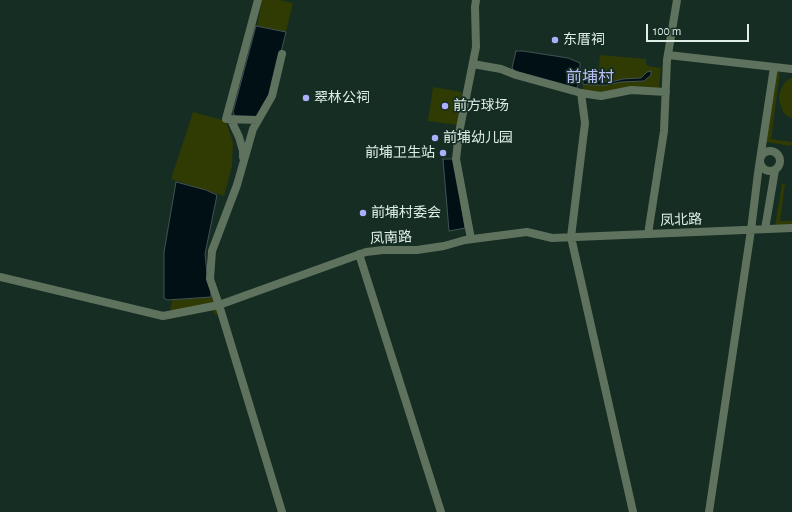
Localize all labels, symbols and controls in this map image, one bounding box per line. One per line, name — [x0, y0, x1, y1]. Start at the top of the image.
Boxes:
scale bar — [648, 16, 751, 42]
text: 100 m — [653, 25, 681, 37]
place label: 东厝祠 — [563, 32, 605, 48]
marker: 东厝祠 — [550, 35, 560, 45]
district label: 前埔村 — [566, 67, 614, 87]
place label: 翠林公祠 — [314, 90, 370, 106]
marker: 翠林公祠 — [301, 93, 311, 103]
place label: 前方球场 — [453, 98, 509, 114]
marker: 前方球场 — [440, 101, 450, 111]
place label: 前埔幼儿园 — [443, 130, 513, 146]
marker: 前埔幼儿园 — [430, 133, 440, 143]
place label: 前埔卫生站 — [365, 145, 435, 161]
marker: 前埔卫生站 — [438, 148, 448, 158]
place label: 前埔村委会 — [371, 205, 441, 221]
marker: 前埔村委会 — [358, 208, 368, 218]
street label: 凤北路 — [660, 211, 702, 229]
street label: 凤南路 — [370, 229, 412, 247]

